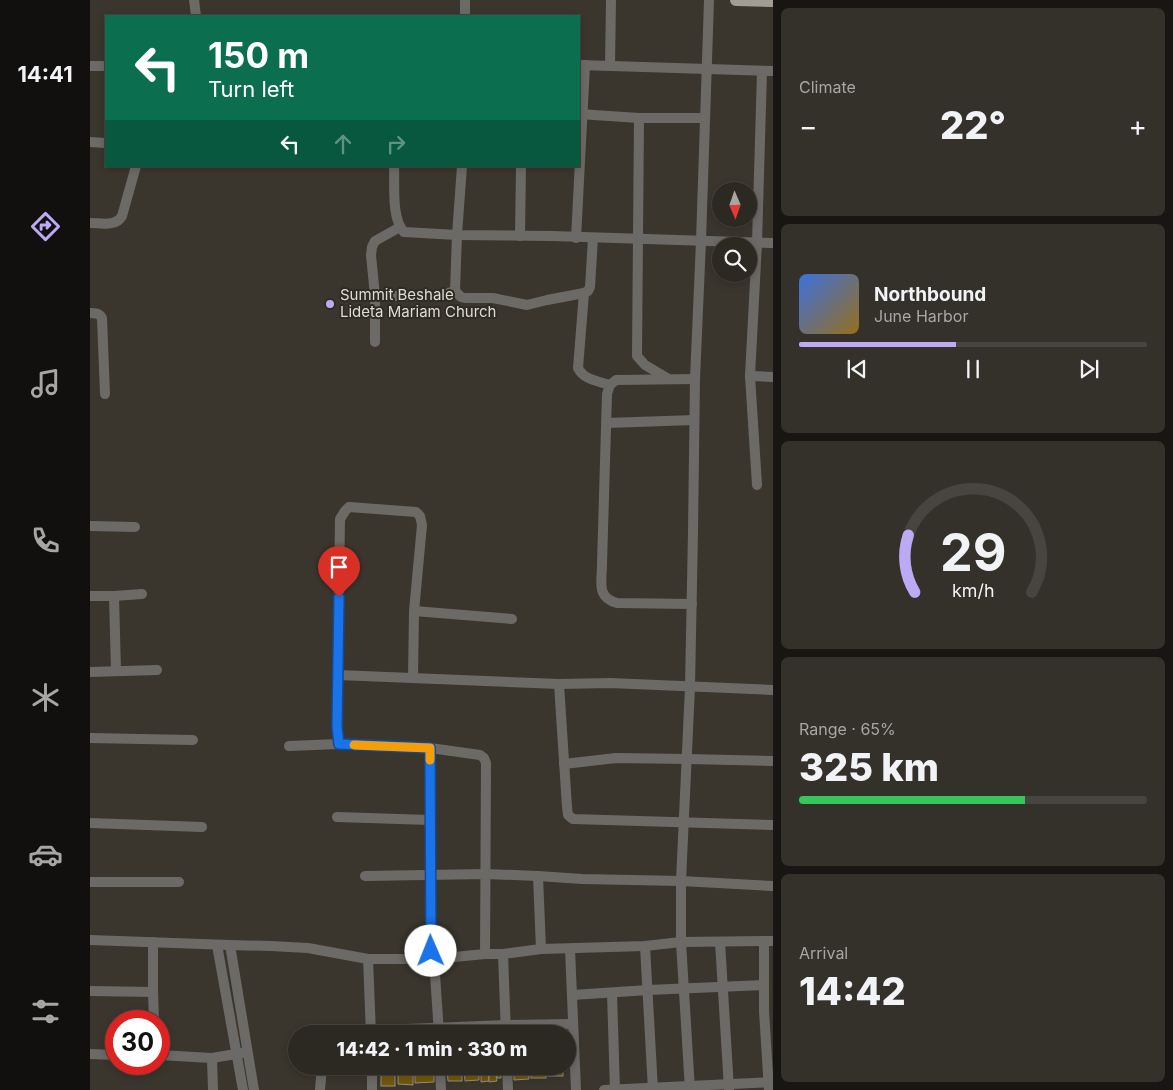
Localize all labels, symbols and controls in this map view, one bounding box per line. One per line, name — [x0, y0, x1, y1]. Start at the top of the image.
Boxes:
text: 150 m — [208, 34, 309, 76]
icon: left — [125, 35, 190, 100]
text: 14:41 — [17, 61, 73, 87]
text: Turn left — [208, 76, 294, 102]
text: Climate — [799, 77, 856, 97]
text: 22° — [940, 102, 1006, 148]
text: − — [799, 109, 818, 143]
text: + — [1128, 109, 1147, 143]
icon: left — [276, 130, 304, 158]
icon: ahead — [329, 130, 357, 158]
icon: right — [382, 130, 410, 158]
north arrow — [712, 182, 758, 228]
map controls — [712, 182, 757, 282]
icon: directions — [28, 209, 63, 244]
button: search — [712, 237, 757, 282]
text: Northbound — [874, 283, 986, 306]
place label: Summit Beshale Lideta Mariam Church — [340, 285, 496, 321]
marker: Summit Beshale Lideta Mariam Church — [324, 298, 336, 310]
text: June Harbor — [874, 306, 968, 326]
icon: previous — [843, 355, 871, 383]
icon: pause — [959, 355, 987, 383]
icon: next — [1075, 355, 1103, 383]
icon: music — [28, 366, 63, 401]
text: 29 — [940, 521, 1006, 584]
icon: phone — [28, 523, 63, 558]
pin — [318, 546, 360, 597]
icon: arrive — [325, 553, 353, 581]
text: km/h — [952, 580, 994, 601]
icon: climate — [28, 680, 63, 715]
text: Range · 65% — [799, 719, 896, 739]
text: 325 km — [799, 744, 939, 790]
icon: car — [28, 837, 63, 872]
position arrow — [404, 924, 456, 976]
text: Arrival — [799, 943, 848, 963]
text: 14:42 — [799, 968, 906, 1014]
icon: filters — [28, 994, 63, 1029]
speed limit sign: 30 — [105, 1010, 170, 1075]
text: 14:42 · 1 min · 330 m — [337, 1038, 527, 1061]

